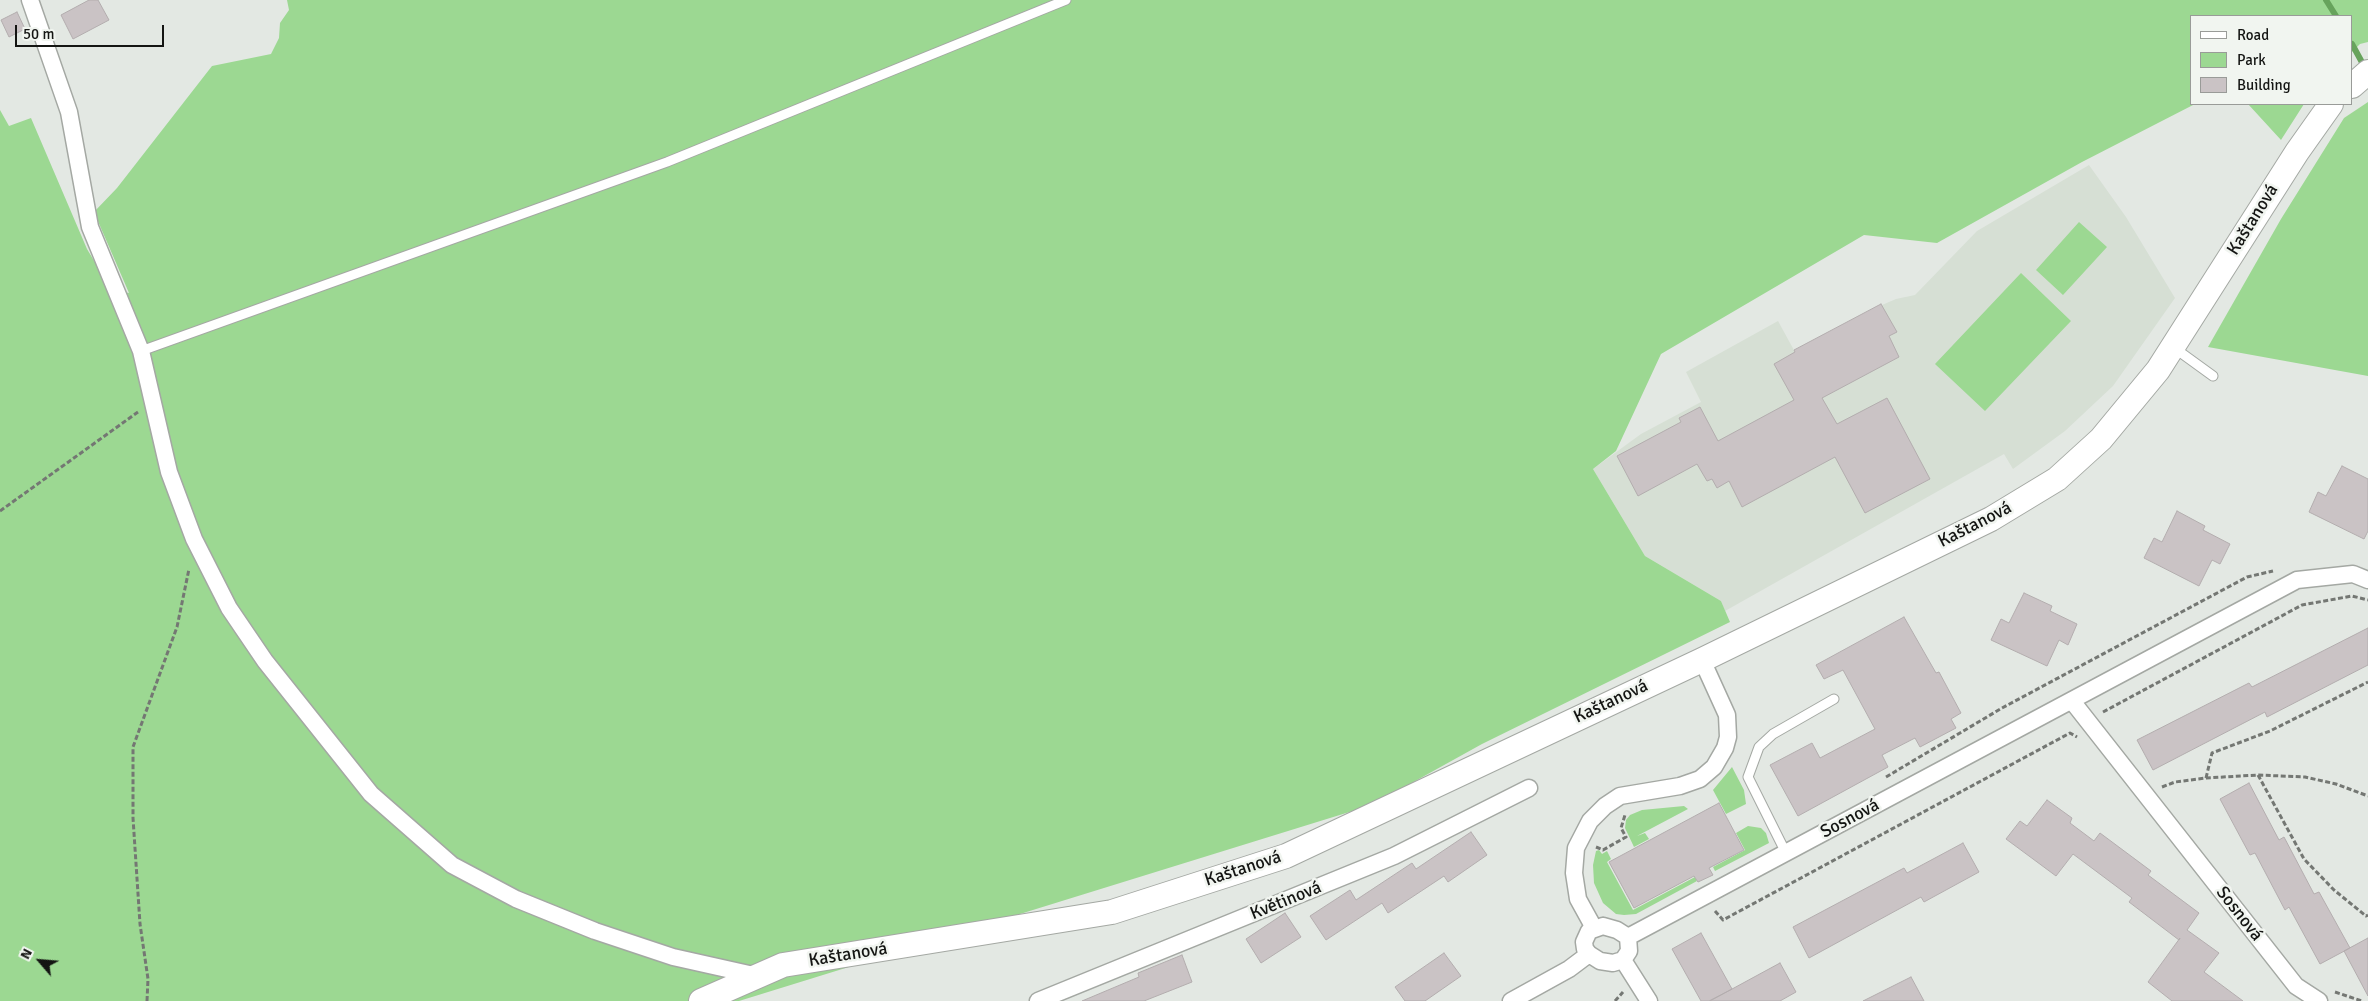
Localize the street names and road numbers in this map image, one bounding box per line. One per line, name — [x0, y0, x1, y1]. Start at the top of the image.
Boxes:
street label: Kaštanová — [2223, 181, 2283, 259]
street label: Kaštanová — [1935, 497, 2015, 553]
street label: Kaštanová — [1570, 675, 1652, 729]
street label: Sosnová — [1817, 795, 1883, 843]
street label: Kaštanová — [1202, 846, 1284, 892]
street label: Květinová — [1247, 877, 1325, 925]
street label: Sosnová — [2211, 882, 2267, 946]
street label: Kaštanová — [807, 938, 889, 972]

